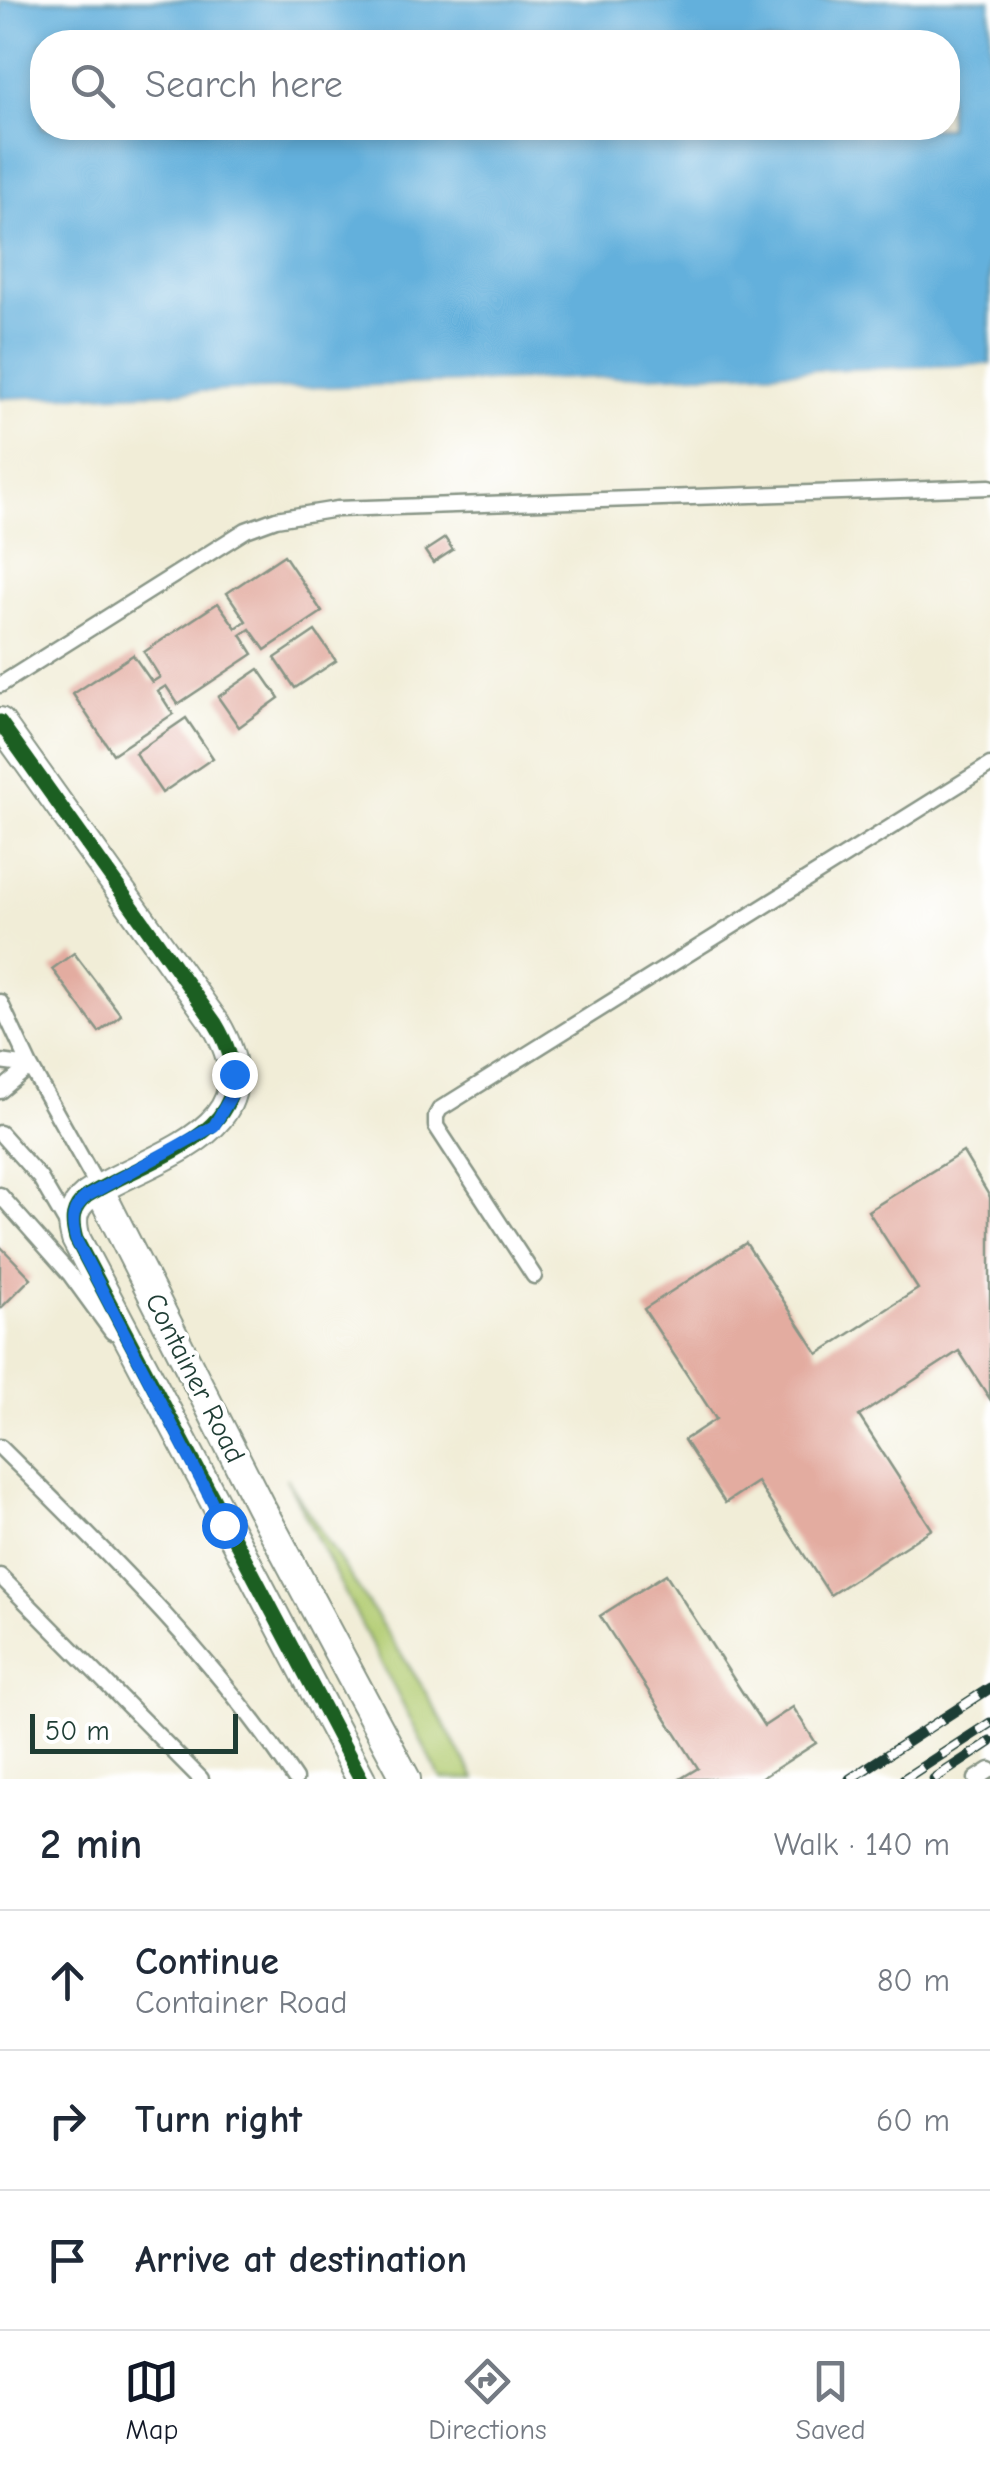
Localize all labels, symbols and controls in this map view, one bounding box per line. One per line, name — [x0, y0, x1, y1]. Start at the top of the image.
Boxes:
search box — [30, 30, 960, 140]
icon: search — [65, 58, 120, 113]
text: Search here — [145, 63, 343, 107]
route end — [212, 1052, 258, 1098]
street label: Container Road — [139, 1288, 251, 1468]
route start — [202, 1503, 248, 1549]
scale bar — [30, 1709, 238, 1754]
text: 50 m — [45, 1715, 110, 1747]
text: 2 min — [40, 1820, 142, 1869]
text: Walk · 140 m — [774, 1826, 950, 1863]
text: Continue — [135, 1940, 279, 1984]
icon: ahead — [40, 1953, 95, 2008]
text: 80 m — [877, 1962, 950, 1999]
text: Container Road — [135, 1984, 347, 2021]
icon: right — [40, 2093, 95, 2148]
text: Turn right — [135, 2098, 302, 2142]
text: 60 m — [876, 2102, 950, 2139]
icon: arrive — [40, 2233, 95, 2288]
text: Arrive at destination — [135, 2238, 467, 2282]
tab: Map — [124, 2354, 179, 2446]
tab: Directions — [428, 2354, 547, 2446]
tab: Saved — [796, 2354, 866, 2446]

